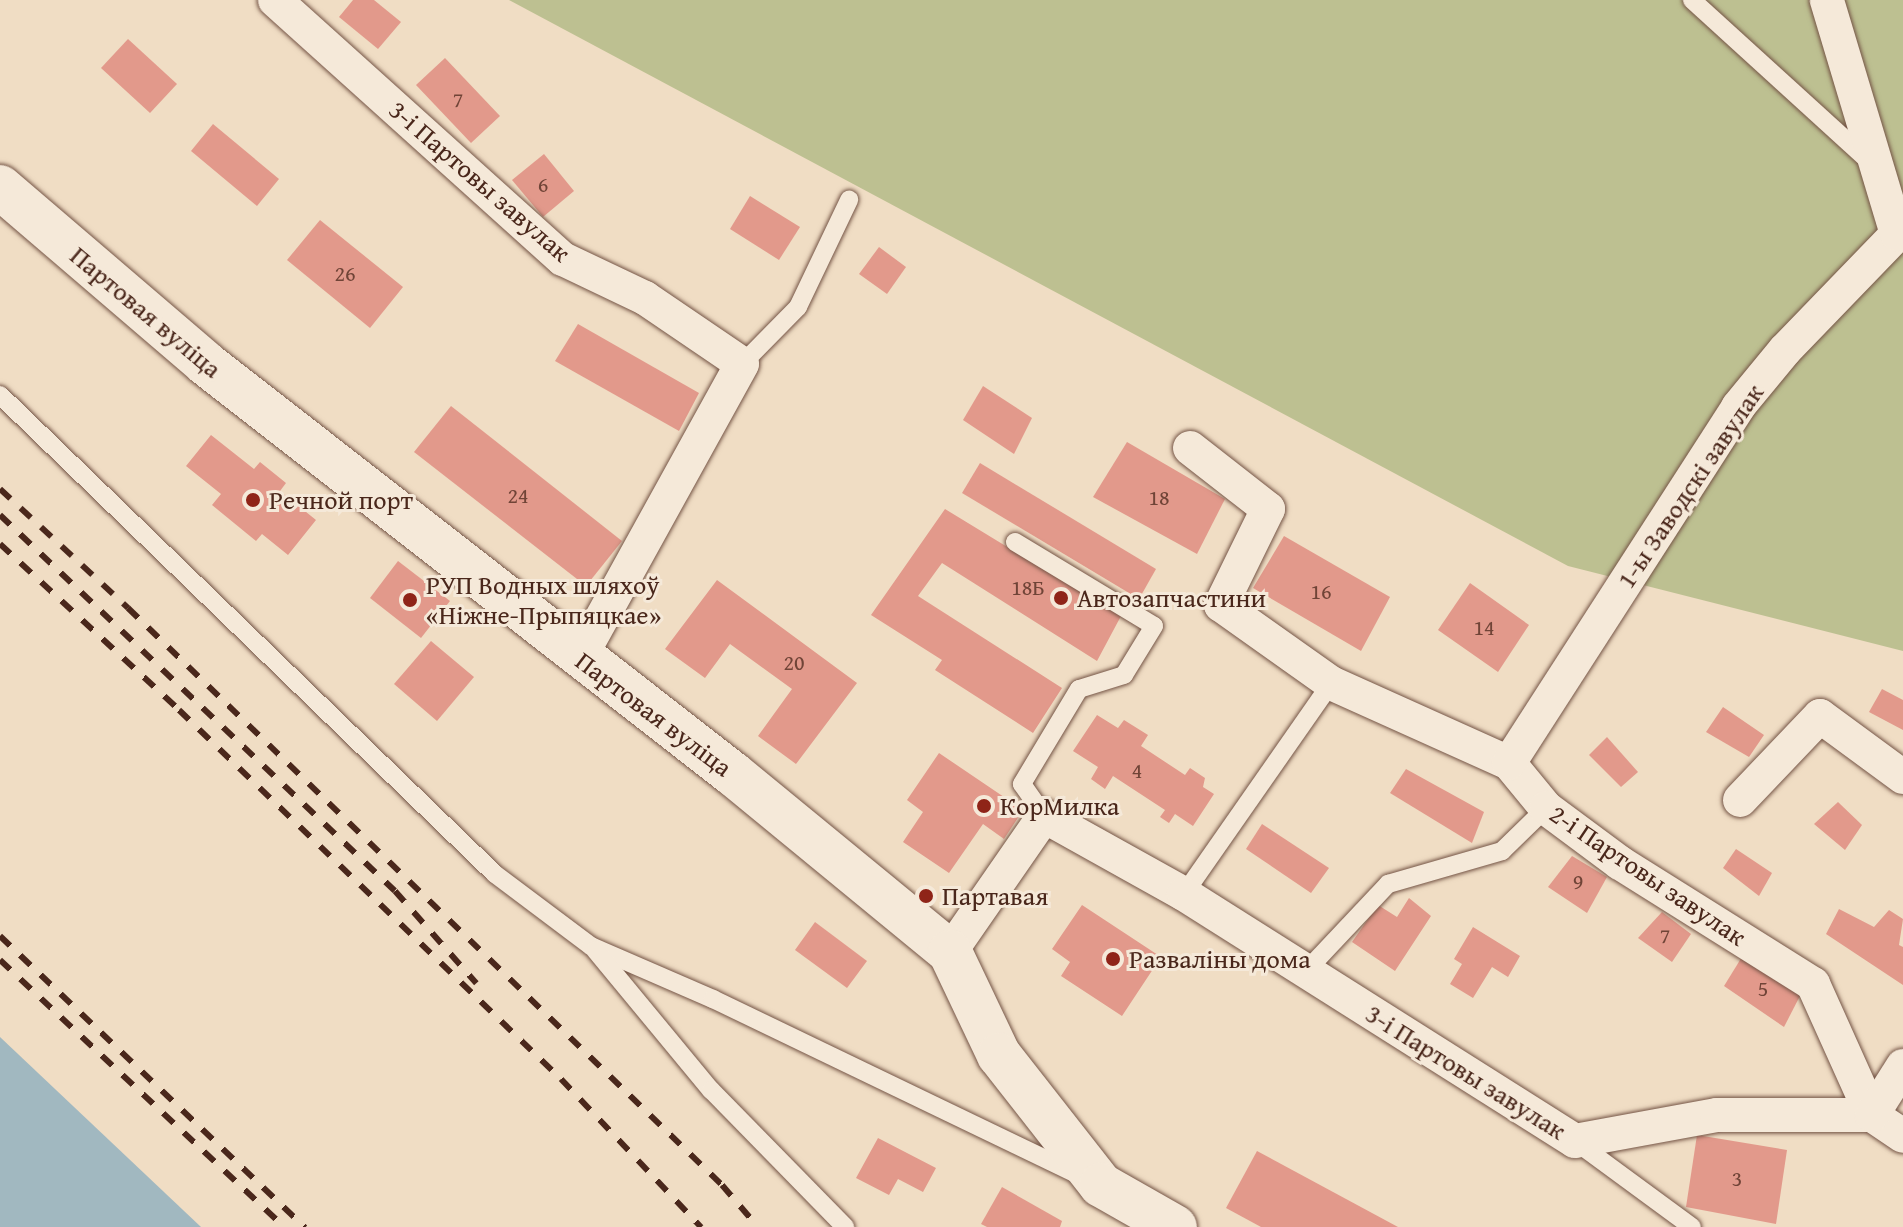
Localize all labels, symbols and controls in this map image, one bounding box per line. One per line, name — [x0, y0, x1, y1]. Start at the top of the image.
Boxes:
house number: 7 — [453, 87, 463, 113]
street label: 3-і Партовы завулак — [383, 94, 577, 268]
house number: 6 — [538, 172, 548, 198]
street label: Партовая вуліца — [64, 240, 228, 384]
house number: 26 — [334, 261, 356, 287]
street label: 1-ы Заводскі завулак — [1610, 378, 1770, 594]
house number: 24 — [507, 483, 529, 509]
place label: Речной порт — [269, 484, 413, 516]
house number: 18 — [1148, 485, 1170, 511]
marker: Речной порт — [244, 491, 262, 509]
place label: РУП Водных шляхоў «Ніжне-Прыпяцкае» — [426, 569, 661, 630]
house number: 18Б — [1011, 575, 1045, 601]
house number: 16 — [1310, 579, 1332, 605]
place label: Автозапчастини — [1077, 582, 1266, 614]
marker: Автозапчастини — [1052, 589, 1070, 607]
marker: РУП Водных шляхоў «Ніжне-Прыпяцкае» — [401, 591, 419, 609]
house number: 14 — [1473, 615, 1495, 641]
street label: Партовая вуліца — [570, 645, 738, 783]
house number: 20 — [783, 650, 805, 676]
house number: 4 — [1132, 758, 1142, 784]
place label: КорМилка — [1000, 790, 1119, 822]
marker: КорМилка — [975, 797, 993, 815]
street label: 2-і Партовы завулак — [1544, 798, 1752, 952]
house number: 9 — [1573, 869, 1583, 895]
place label: Партавая — [942, 880, 1048, 912]
marker: Партавая — [917, 887, 935, 905]
house number: 7 — [1660, 923, 1670, 949]
place label: Разваліны дома — [1129, 943, 1311, 975]
marker: Разваліны дома — [1104, 950, 1122, 968]
house number: 5 — [1758, 976, 1768, 1002]
street label: 3-і Партовы завулак — [1360, 998, 1572, 1146]
house number: 3 — [1732, 1166, 1742, 1192]

